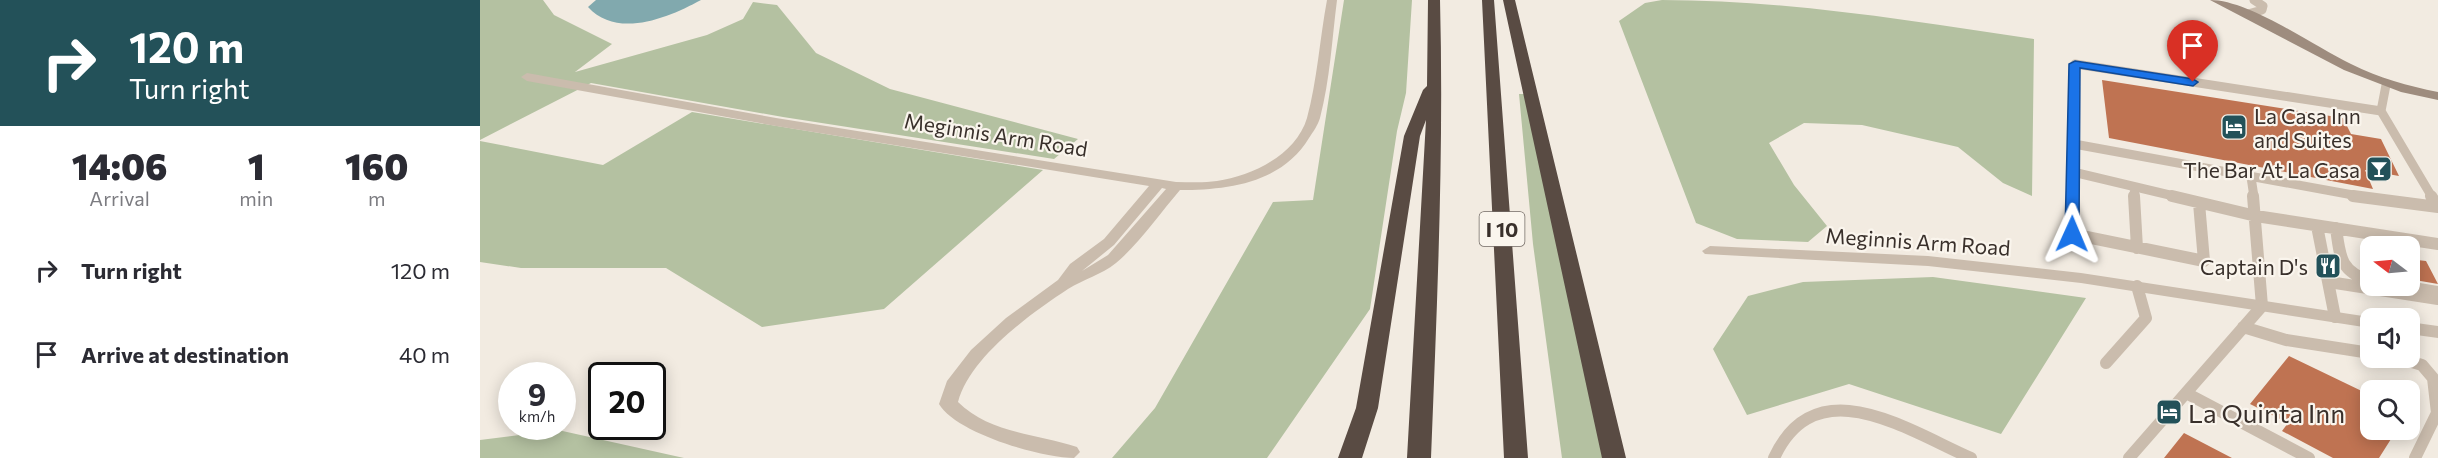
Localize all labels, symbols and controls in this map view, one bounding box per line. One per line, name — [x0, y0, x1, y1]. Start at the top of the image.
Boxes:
text: 120 m — [129, 20, 244, 72]
pin — [2167, 20, 2218, 82]
icon: right — [30, 24, 108, 102]
icon: arrive — [2176, 29, 2209, 62]
text: Turn right — [129, 72, 249, 105]
place label: La Casa Inn and Suites — [2254, 103, 2361, 152]
street label: Meginnis Arm Road — [903, 107, 1089, 161]
hotel icon: La Casa Inn and Suites — [2219, 112, 2249, 142]
text: 14:06 — [72, 143, 168, 187]
text: 1 — [248, 143, 265, 187]
text: 160 — [345, 143, 408, 187]
bar icon: The Bar At La Casa — [2364, 154, 2394, 184]
place label: The Bar At La Casa — [2183, 157, 2360, 182]
text: Arrival — [89, 186, 150, 210]
text: min — [239, 186, 273, 210]
text: m — [368, 186, 385, 210]
position arrow — [2040, 202, 2104, 266]
road number: I 10 — [1480, 212, 1524, 246]
street label: Meginnis Arm Road — [1825, 222, 2011, 260]
north arrow — [2360, 236, 2420, 296]
map controls — [2360, 236, 2420, 440]
restaurant icon: Captain D's — [2313, 251, 2343, 281]
icon: right — [30, 254, 63, 287]
place label: Captain D's — [2200, 254, 2308, 279]
text: Turn right — [81, 257, 182, 284]
text: 120 m — [391, 257, 450, 284]
button: sound — [2360, 308, 2420, 368]
icon: arrive — [30, 338, 63, 371]
text: Arrive at destination — [81, 341, 289, 368]
text: 40 m — [399, 341, 450, 368]
speed limit sign: 20 — [588, 362, 666, 440]
text: 9 — [528, 375, 546, 412]
button: search — [2360, 380, 2420, 440]
hotel icon: La Quinta Inn — [2154, 397, 2184, 427]
place label: La Quinta Inn — [2188, 397, 2345, 428]
text: km/h — [519, 407, 555, 425]

